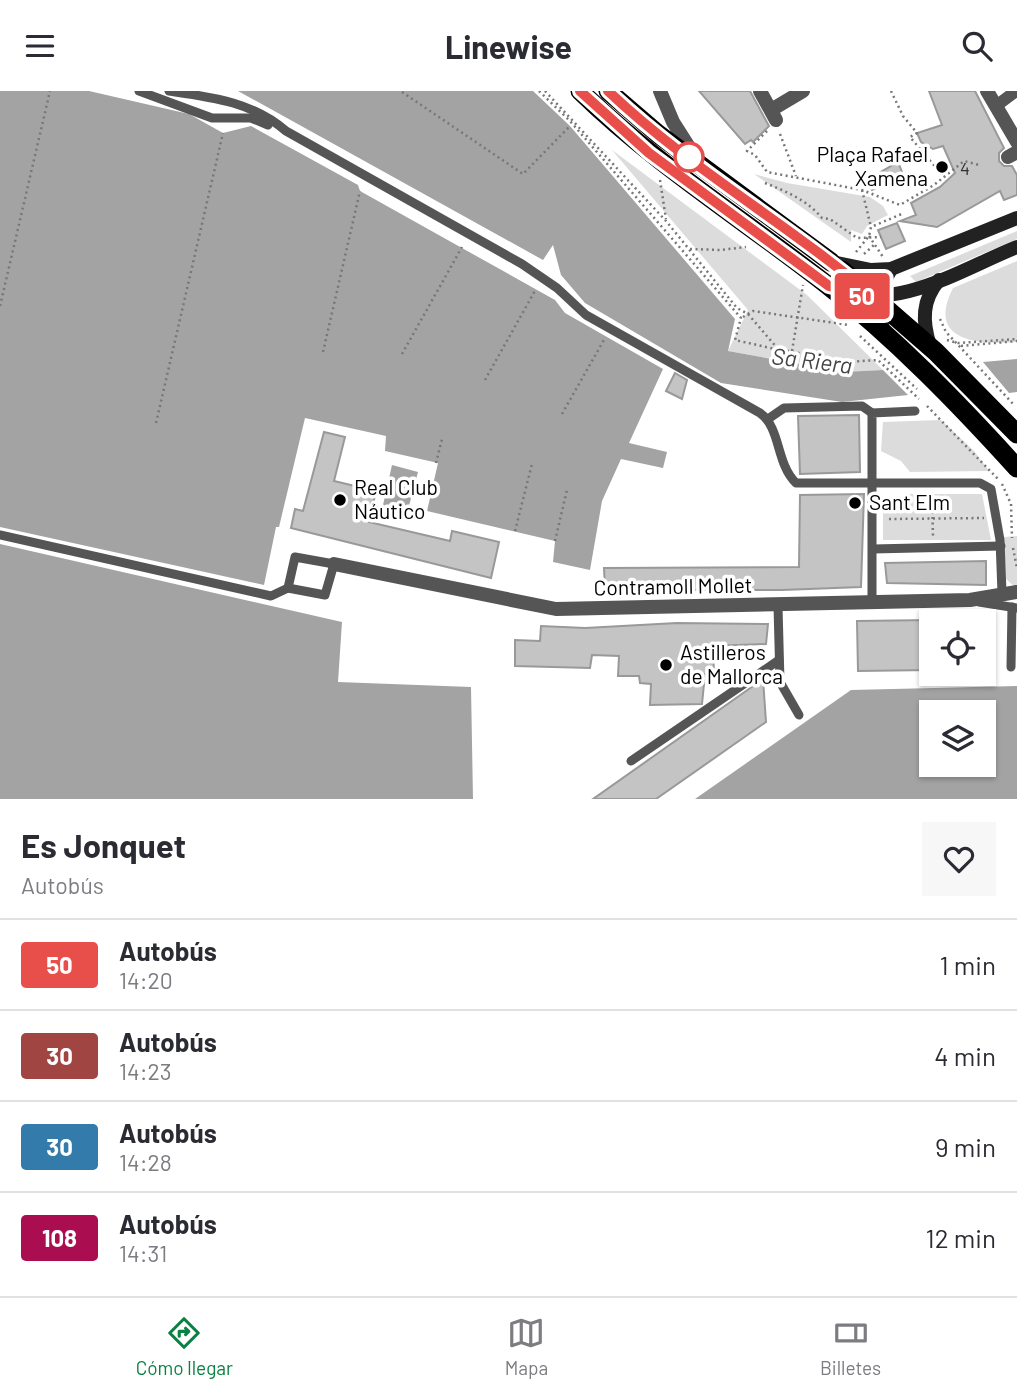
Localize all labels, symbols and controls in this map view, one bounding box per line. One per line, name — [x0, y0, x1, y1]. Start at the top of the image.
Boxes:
icon: menu — [21, 27, 59, 65]
text: Linewise — [445, 27, 572, 65]
icon: search — [958, 27, 996, 65]
place label: Plaça Rafael Xamena — [817, 141, 928, 190]
unlabelled marker — [674, 142, 704, 172]
house number: 4 — [960, 157, 970, 179]
marker: Plaça Rafael Xamena — [934, 159, 950, 175]
line badge: 50 — [830, 273, 894, 319]
text: 50 — [849, 281, 875, 310]
water label: Sa Riera — [770, 341, 854, 379]
place label: Real Club Náutico — [354, 474, 438, 523]
place label: Sant Elm — [869, 489, 950, 514]
marker: Real Club Náutico — [332, 492, 348, 508]
marker: Sant Elm — [847, 495, 863, 511]
street label: Contramoll Mollet — [593, 572, 753, 599]
map controls — [919, 609, 996, 777]
button: locate — [919, 609, 996, 686]
place label: Astilleros de Mallorca — [680, 639, 783, 688]
marker: Astilleros de Mallorca — [658, 657, 674, 673]
button: layers — [919, 700, 996, 777]
button: heart — [922, 822, 996, 896]
text: Es Jonquet — [21, 825, 186, 865]
text: Autobús — [21, 871, 104, 899]
text: Autobús — [119, 935, 217, 966]
text: 1 min — [940, 949, 996, 980]
text: 50 — [46, 950, 73, 979]
text: 14:20 — [119, 966, 173, 994]
text: Autobús — [119, 1026, 217, 1057]
text: 4 min — [934, 1040, 996, 1071]
text: 30 — [46, 1041, 73, 1070]
text: 14:23 — [119, 1057, 172, 1085]
text: Autobús — [119, 1117, 217, 1148]
text: 9 min — [935, 1131, 996, 1162]
text: 30 — [46, 1132, 73, 1161]
text: 14:28 — [119, 1148, 172, 1176]
text: Autobús — [119, 1208, 217, 1239]
text: 12 min — [926, 1222, 996, 1253]
text: 108 — [42, 1223, 77, 1252]
text: 14:31 — [119, 1239, 167, 1267]
tab: Cómo llegar — [136, 1314, 233, 1379]
tab: Mapa — [505, 1314, 548, 1379]
tab: Billetes — [820, 1314, 881, 1379]

